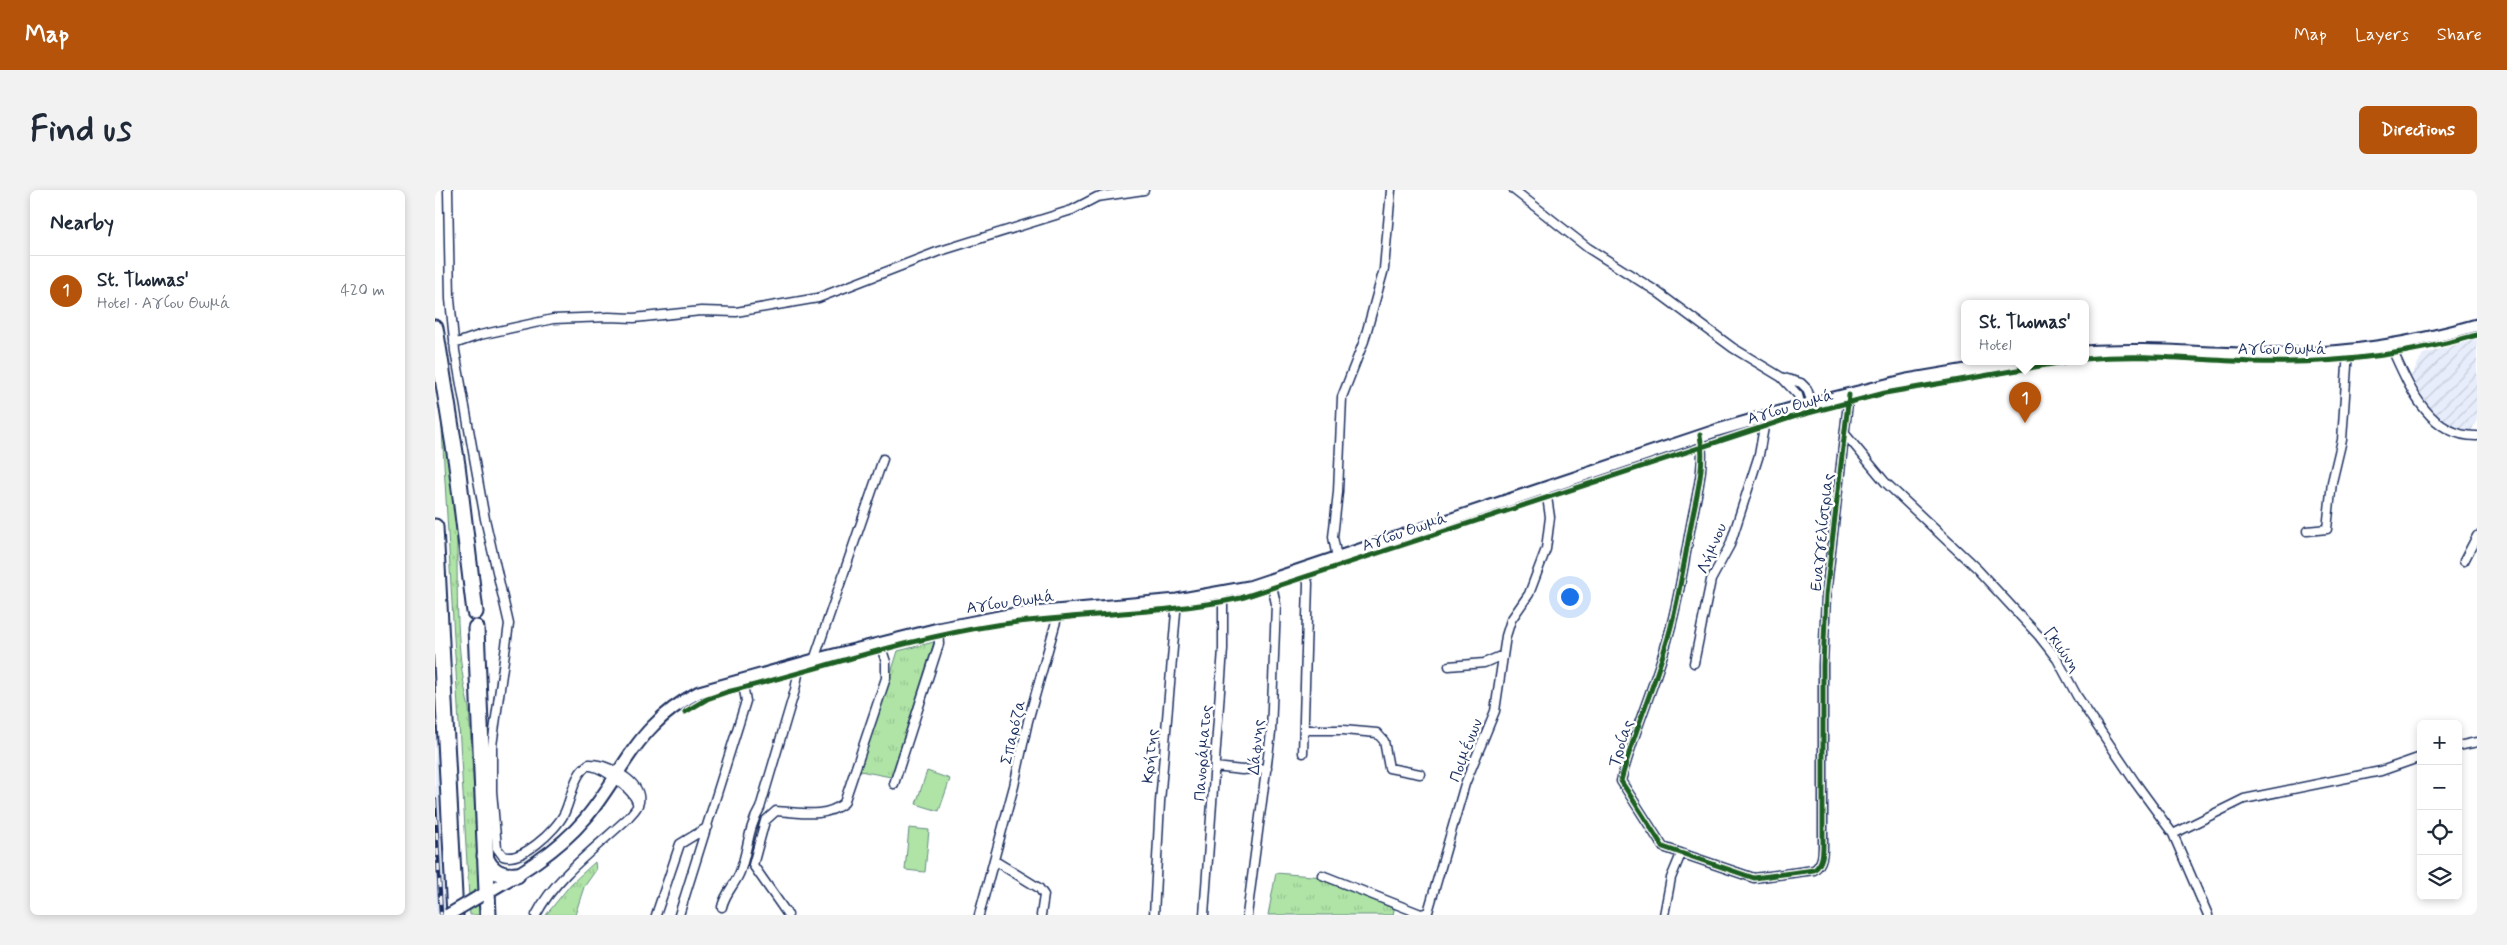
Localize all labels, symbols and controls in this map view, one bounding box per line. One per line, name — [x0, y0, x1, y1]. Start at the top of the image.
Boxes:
text: Map — [25, 20, 69, 51]
text: Map — [2294, 23, 2327, 47]
text: Layers — [2355, 23, 2409, 47]
text: Share — [2437, 23, 2482, 47]
button: Directions — [2359, 106, 2477, 154]
text: Find us — [30, 107, 132, 153]
text: Nearby — [50, 209, 114, 237]
text: St. Thomas' — [97, 268, 189, 293]
text: 1 — [62, 280, 70, 301]
text: 420 m — [341, 280, 385, 301]
text: Hotel · Αγίου Θωμά — [97, 293, 230, 314]
popup — [1961, 300, 2089, 365]
text: St. Thomas' — [1979, 310, 2071, 335]
text: Hotel — [1979, 335, 2012, 356]
street label: Αγίου Θωμά — [2238, 339, 2326, 360]
pin: 1 — [2009, 382, 2041, 423]
street label: Αγίου Θωμά — [1745, 385, 1836, 430]
street label: Ευαγγελίστριας — [1806, 472, 1839, 592]
street label: Αγίου Θωμά — [1359, 508, 1450, 557]
street label: Λήμνου — [1692, 520, 1732, 577]
your location — [1557, 584, 1583, 610]
street label: Αγίου Θωμά — [965, 586, 1056, 619]
street label: Γκιώνη — [2039, 623, 2085, 677]
street label: Σπαρόζα — [996, 698, 1031, 767]
street label: Πανοράματος — [1190, 704, 1217, 802]
street label: Ποιμένων — [1444, 715, 1488, 785]
street label: Τροίας — [1604, 717, 1639, 770]
street label: Δάφνης — [1244, 718, 1269, 776]
map controls — [2417, 720, 2462, 900]
button: + — [2417, 720, 2462, 765]
street label: Κρήτης — [1138, 728, 1163, 784]
button: − — [2417, 765, 2462, 810]
button: locate — [2417, 810, 2462, 855]
button: layers — [2417, 855, 2462, 900]

